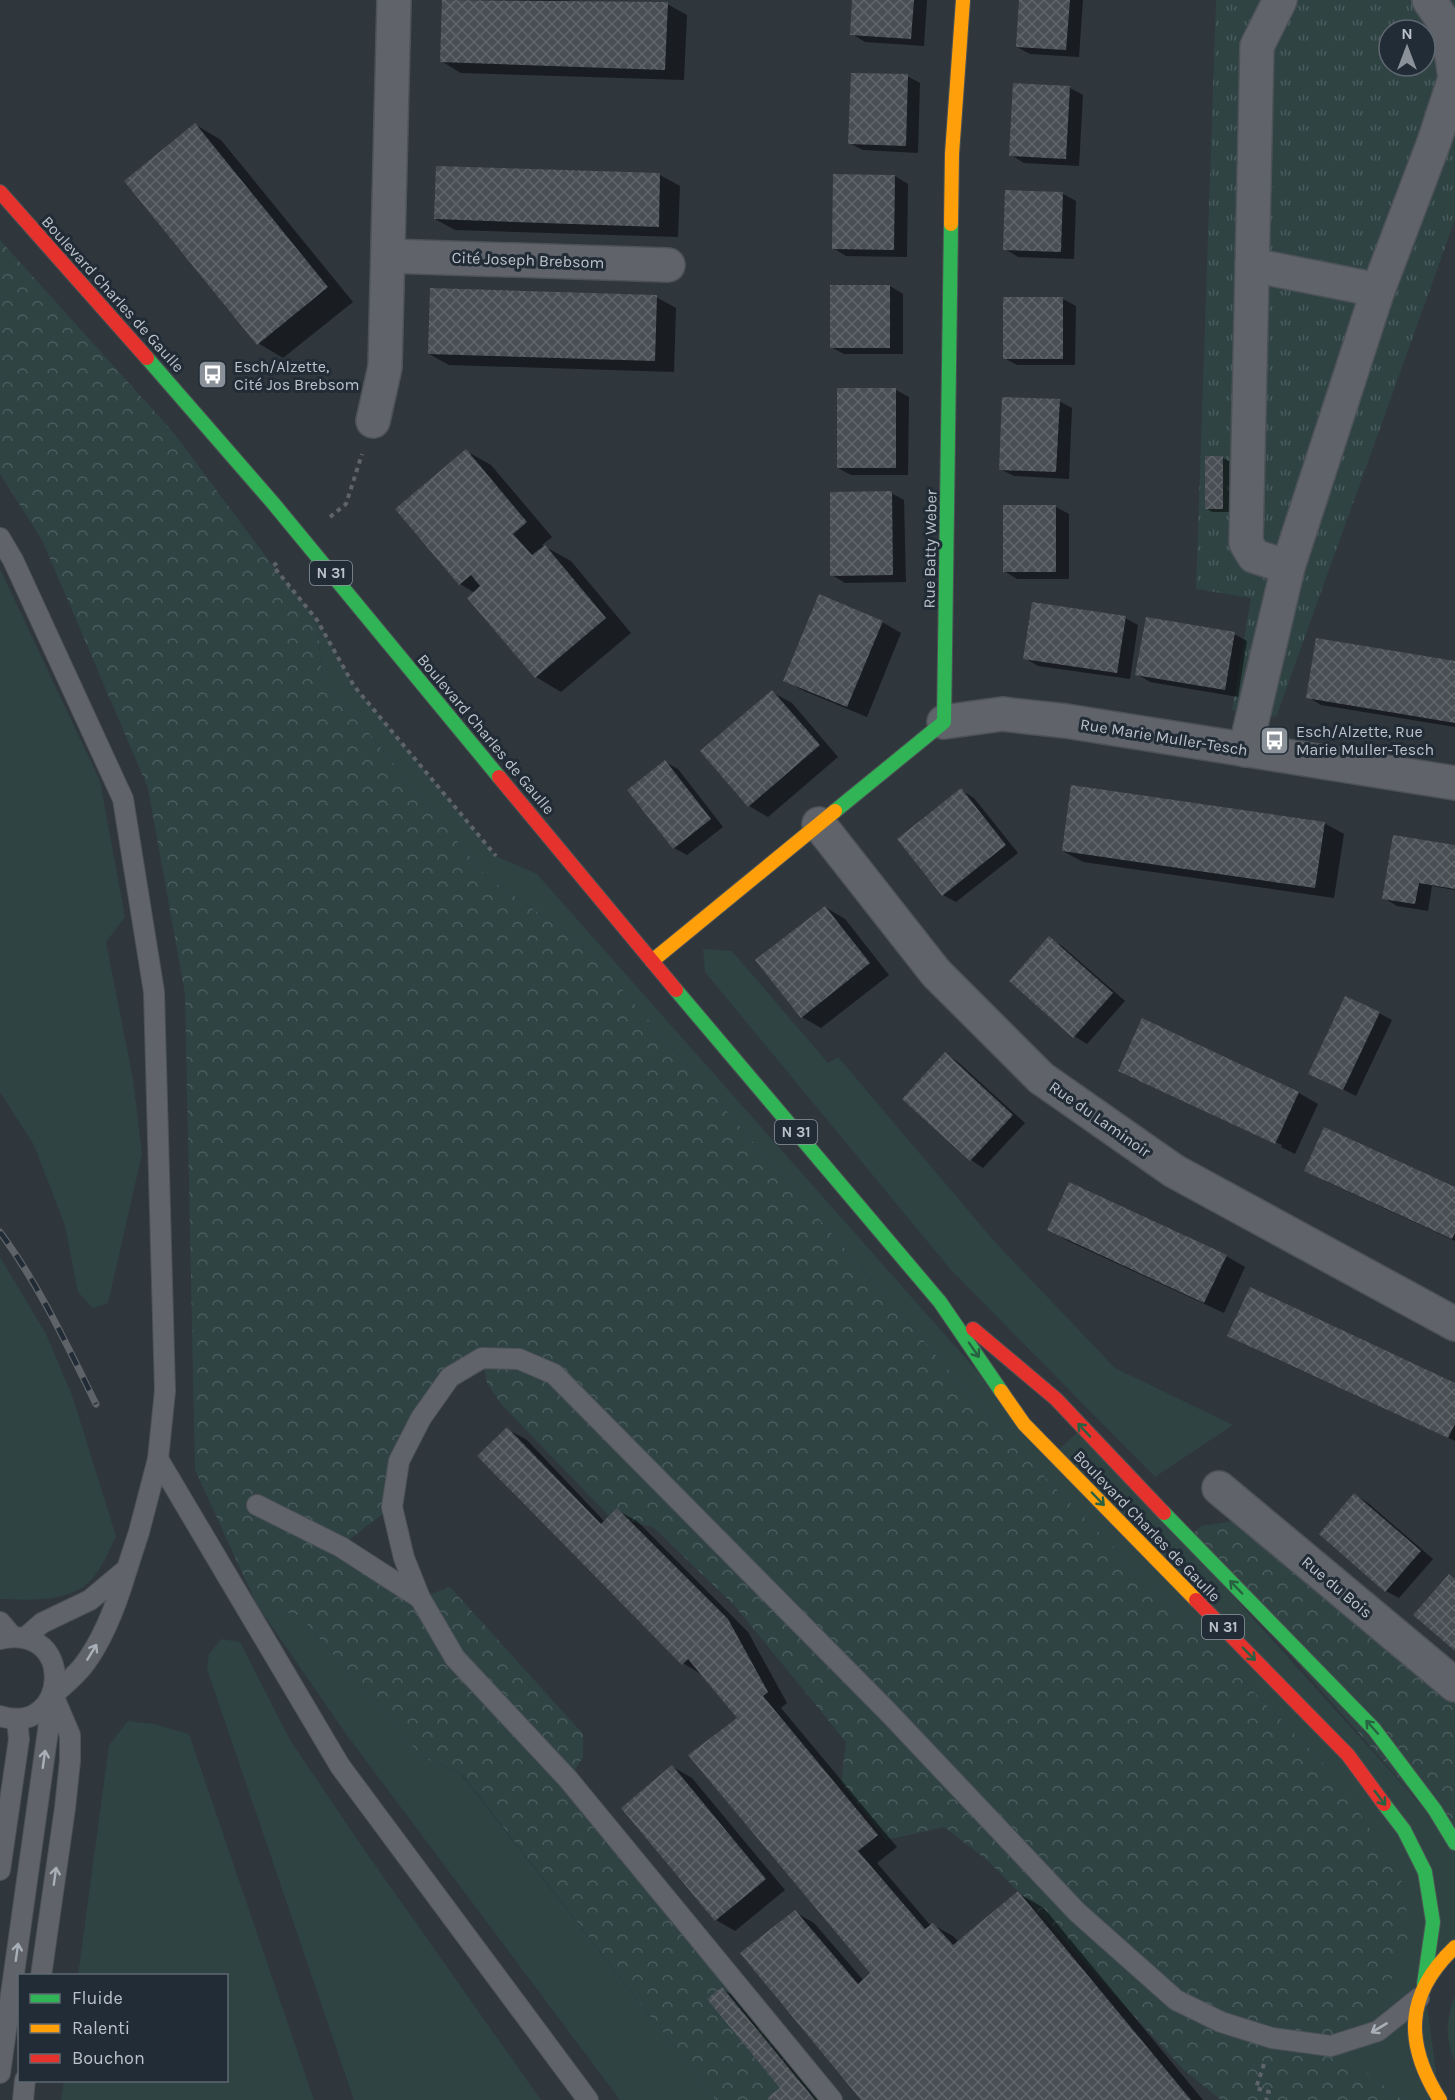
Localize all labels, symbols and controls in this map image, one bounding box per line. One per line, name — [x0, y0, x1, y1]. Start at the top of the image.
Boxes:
north arrow — [1377, 18, 1437, 78]
text: N — [1401, 24, 1413, 43]
street label: Boulevard Charles de Gaulle — [38, 212, 188, 376]
street label: Cité Joseph Brebsom — [451, 248, 605, 272]
place label: Esch/Alzette, Cité Jos Brebsom — [234, 357, 360, 394]
bus stop icon: Esch/Alzette, Cité Jos Brebsom — [197, 359, 229, 391]
street label: Rue Batty Weber — [919, 489, 941, 609]
road number: N 31 — [310, 561, 352, 585]
street label: Boulevard Charles de Gaulle — [413, 650, 559, 818]
street label: Rue Marie Muller-Tesch — [1079, 714, 1249, 760]
place label: Esch/Alzette, Rue Marie Muller-Tesch — [1296, 722, 1434, 759]
bus stop icon: Esch/Alzette, Rue Marie Muller-Tesch — [1259, 724, 1291, 756]
street label: Rue du Laminoir — [1046, 1077, 1155, 1161]
road number: N 31 — [775, 1120, 817, 1144]
one-way arrow — [968, 1342, 980, 1358]
one-way arrow — [1077, 1423, 1091, 1438]
street label: Boulevard Charles de Gaulle — [1070, 1446, 1224, 1606]
one-way arrow — [1091, 1492, 1106, 1507]
street label: Rue du Bois — [1298, 1552, 1376, 1622]
one-way arrow — [1229, 1580, 1243, 1595]
road number: N 31 — [1202, 1615, 1244, 1639]
one-way arrow — [86, 1644, 98, 1661]
one-way arrow — [1242, 1646, 1256, 1661]
one-way arrow — [1365, 1720, 1379, 1735]
one-way arrow — [38, 1750, 49, 1770]
one-way arrow — [1373, 1790, 1386, 1806]
one-way arrow — [50, 1867, 61, 1886]
one-way arrow — [11, 1943, 22, 1963]
legend — [18, 1974, 228, 2082]
text: Fluide — [72, 1987, 123, 2009]
text: Ralenti — [72, 2017, 130, 2039]
one-way arrow — [1371, 2022, 1388, 2034]
text: Bouchon — [72, 2047, 145, 2069]

